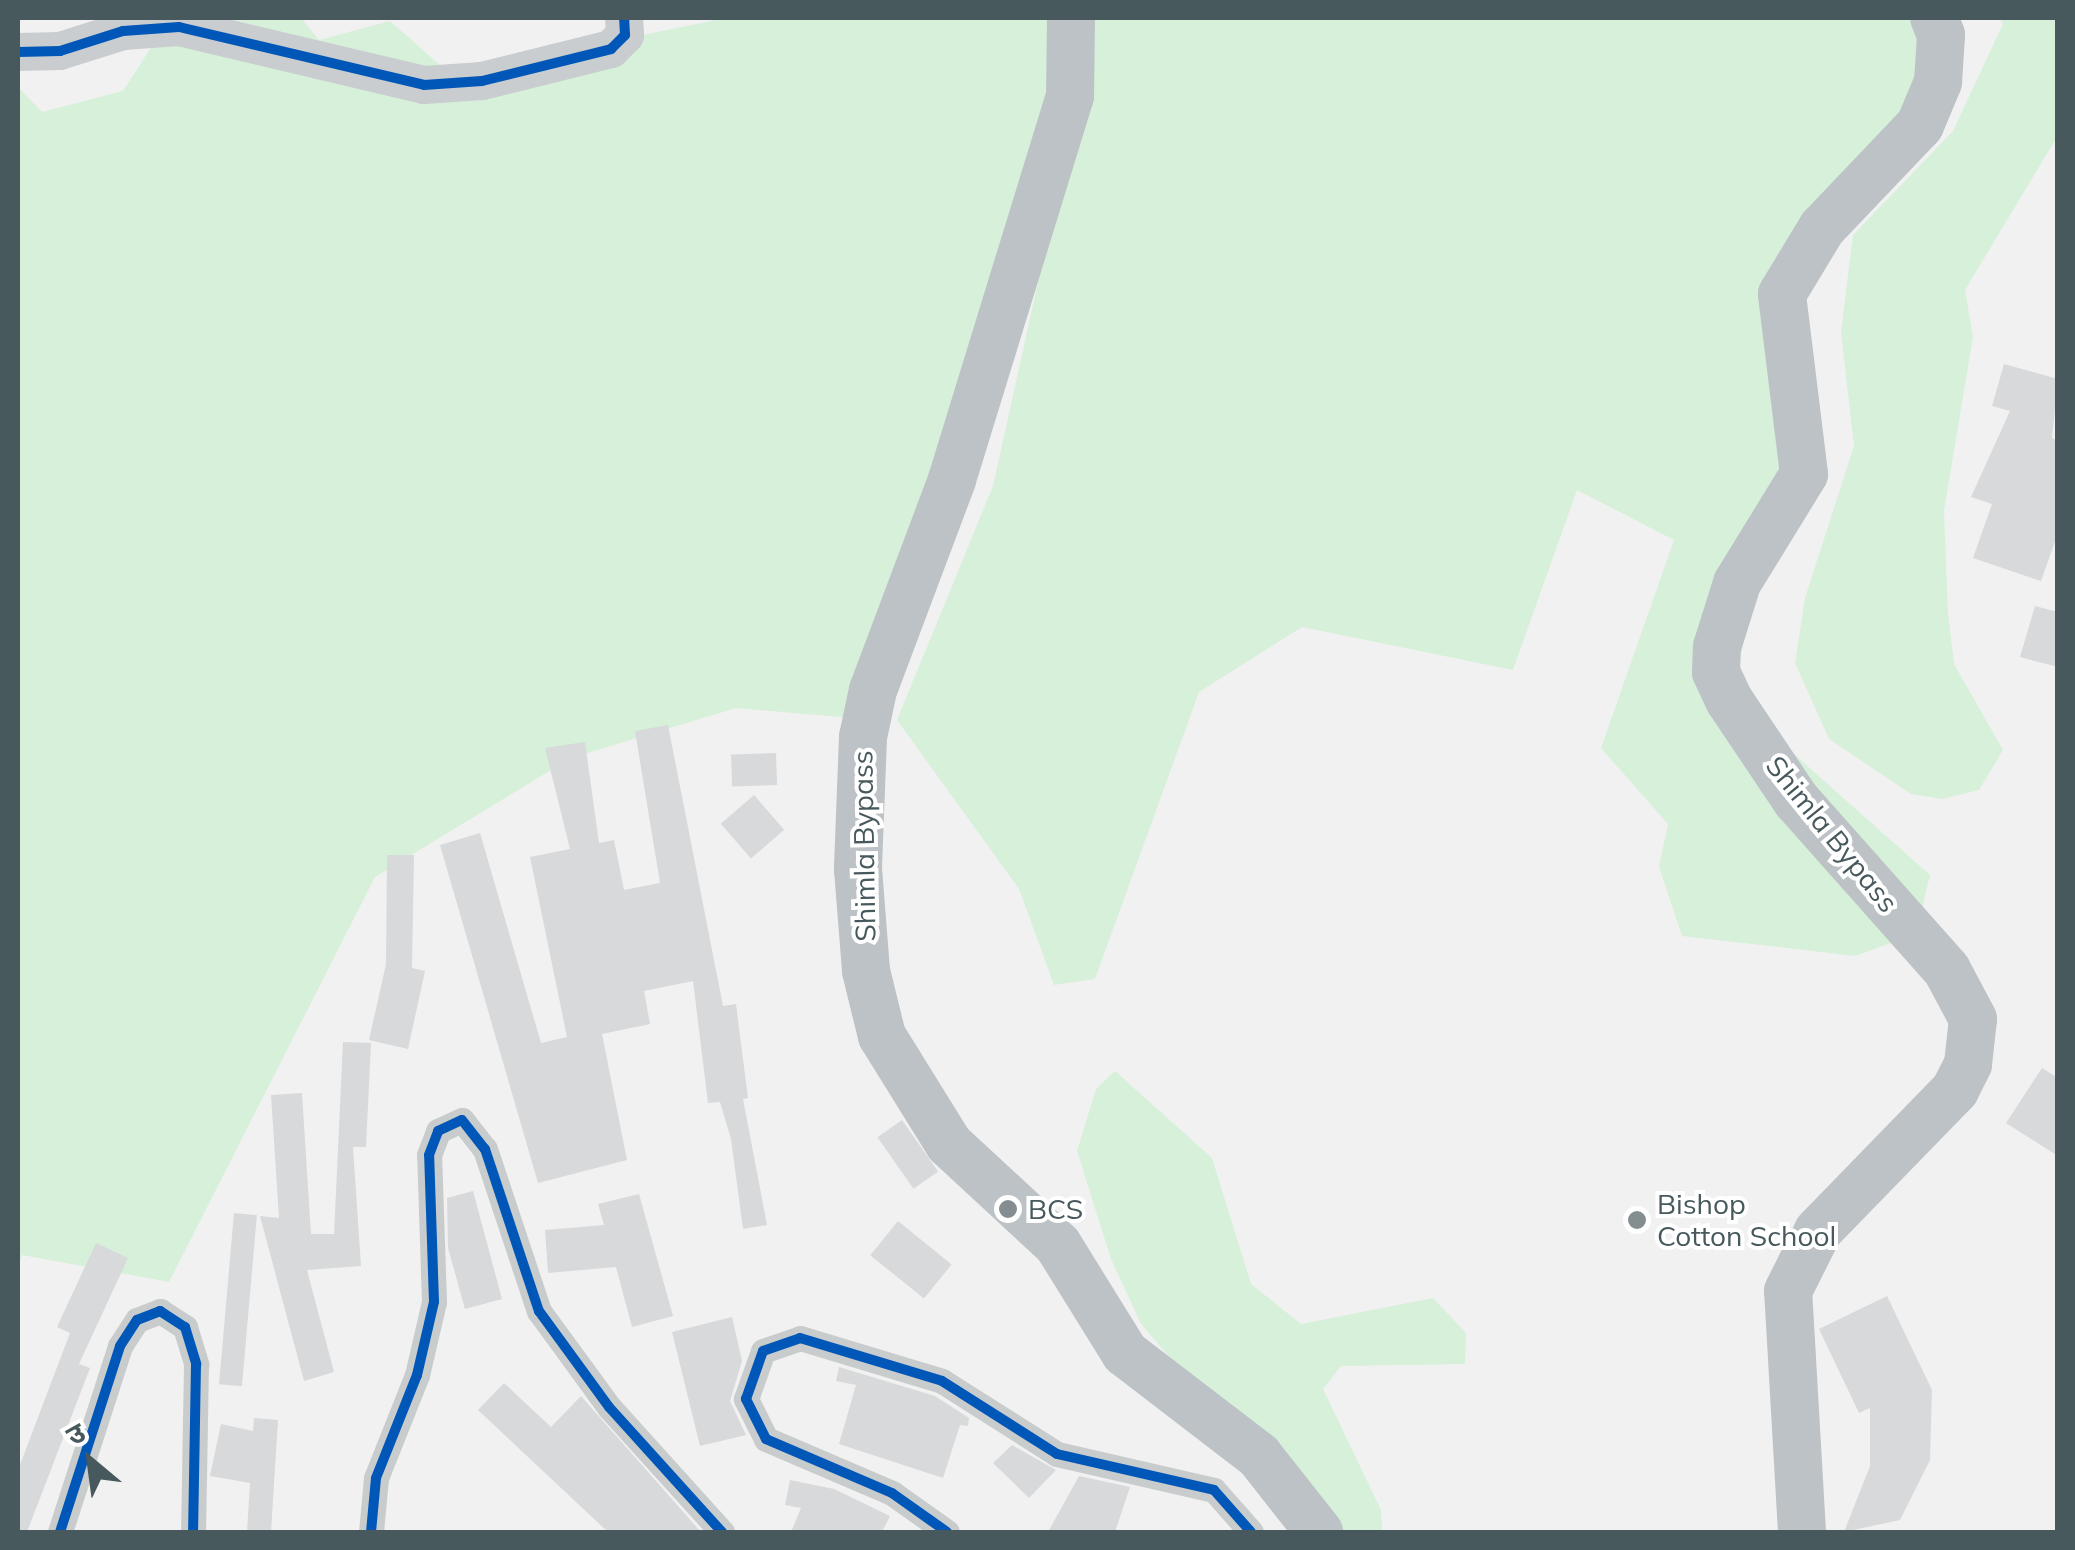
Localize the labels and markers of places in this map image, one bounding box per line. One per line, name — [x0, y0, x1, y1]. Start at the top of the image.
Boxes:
place label: Bishop Cotton School — [1657, 1187, 1836, 1253]
place label: BCS — [1028, 1192, 1083, 1226]
marker: BCS — [997, 1198, 1019, 1220]
marker: Bishop Cotton School — [1626, 1209, 1648, 1231]

